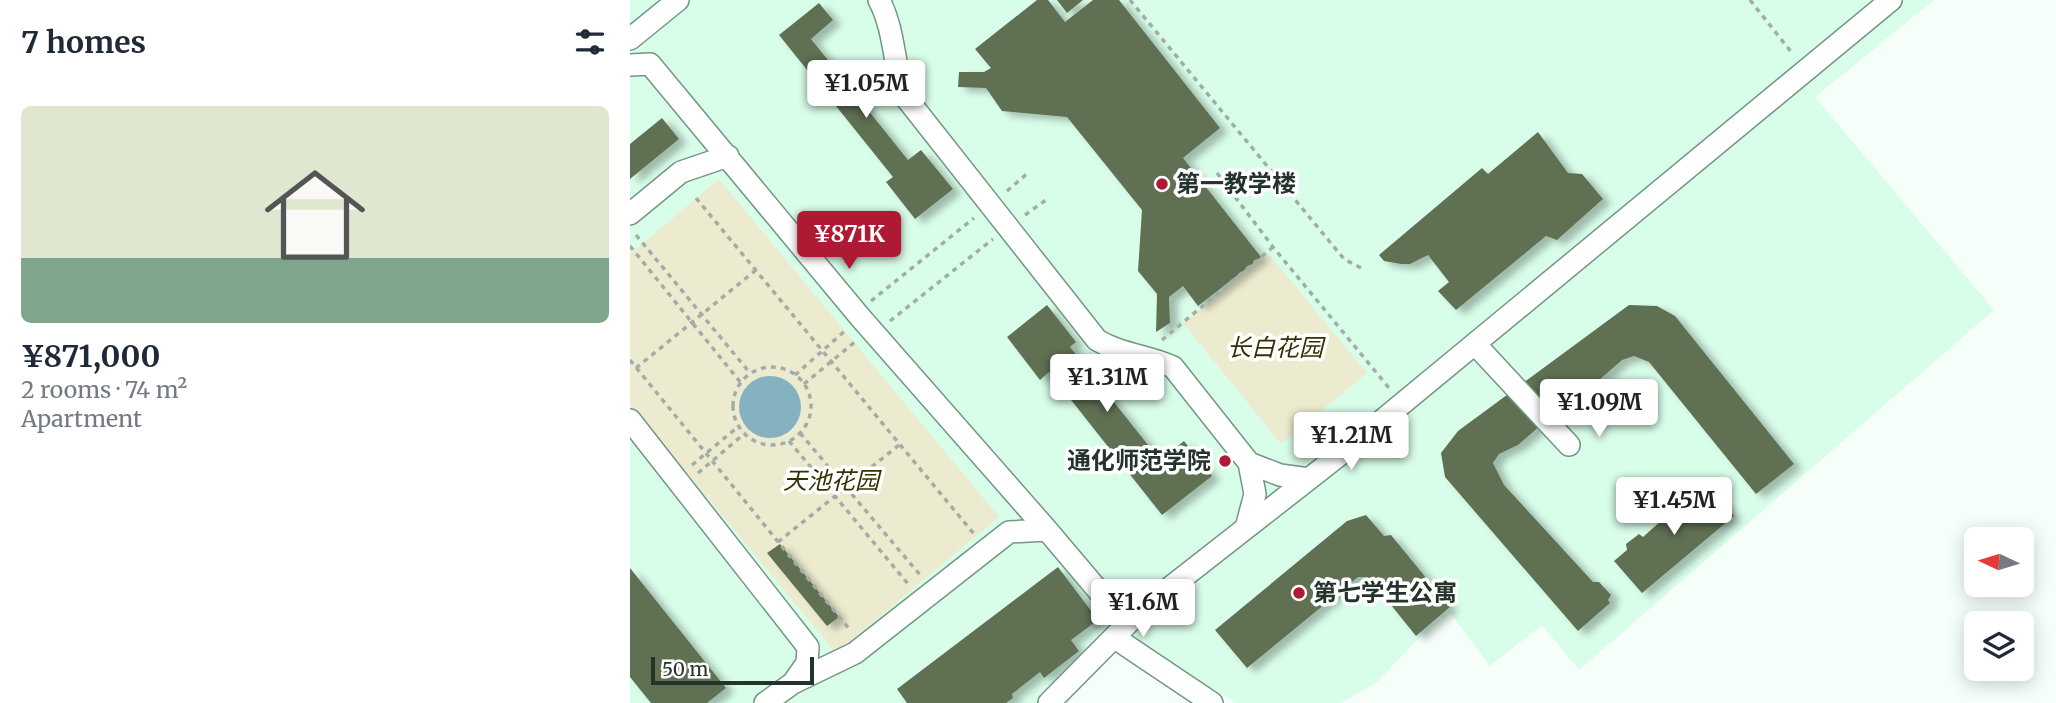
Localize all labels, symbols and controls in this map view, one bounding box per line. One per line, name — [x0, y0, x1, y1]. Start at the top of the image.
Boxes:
text: 7 homes — [21, 23, 146, 61]
icon: filters — [571, 23, 609, 61]
pin: ¥1.05M — [809, 60, 923, 120]
text: ¥1.05M — [823, 68, 909, 97]
icon: home — [252, 152, 378, 278]
place label: 第一教学楼 — [1176, 168, 1296, 199]
marker: 第一教学楼 — [1154, 176, 1170, 192]
pin: ¥871K — [800, 212, 898, 271]
text: ¥871K — [813, 219, 885, 248]
park label: 长白花园 — [1227, 332, 1326, 363]
text: ¥871,000 — [21, 337, 160, 375]
pin: ¥1.31M — [1050, 354, 1164, 414]
text: ¥1.31M — [1066, 362, 1148, 391]
text: 2 rooms · 74 m² — [21, 375, 187, 404]
pin: ¥1.09M — [1542, 380, 1656, 439]
text: ¥1.09M — [1556, 387, 1642, 416]
text: Apartment — [21, 404, 142, 433]
pin: ¥1.21M — [1294, 412, 1408, 472]
text: ¥1.21M — [1310, 420, 1392, 449]
place label: 通化师范学院 — [1067, 445, 1211, 476]
marker: 通化师范学院 — [1217, 453, 1233, 469]
park label: 天池花园 — [783, 465, 882, 496]
pin: ¥1.45M — [1617, 477, 1731, 537]
text: ¥1.45M — [1632, 485, 1716, 514]
north arrow — [1964, 527, 2034, 597]
map controls — [1964, 527, 2034, 681]
place label: 第七学生公寓 — [1313, 577, 1457, 608]
pin: ¥1.6M — [1094, 580, 1192, 639]
marker: 第七学生公寓 — [1291, 585, 1307, 601]
text: ¥1.6M — [1107, 587, 1179, 616]
button: layers — [1964, 611, 2034, 681]
scale bar — [651, 654, 814, 686]
text: 50 m — [662, 657, 708, 681]

